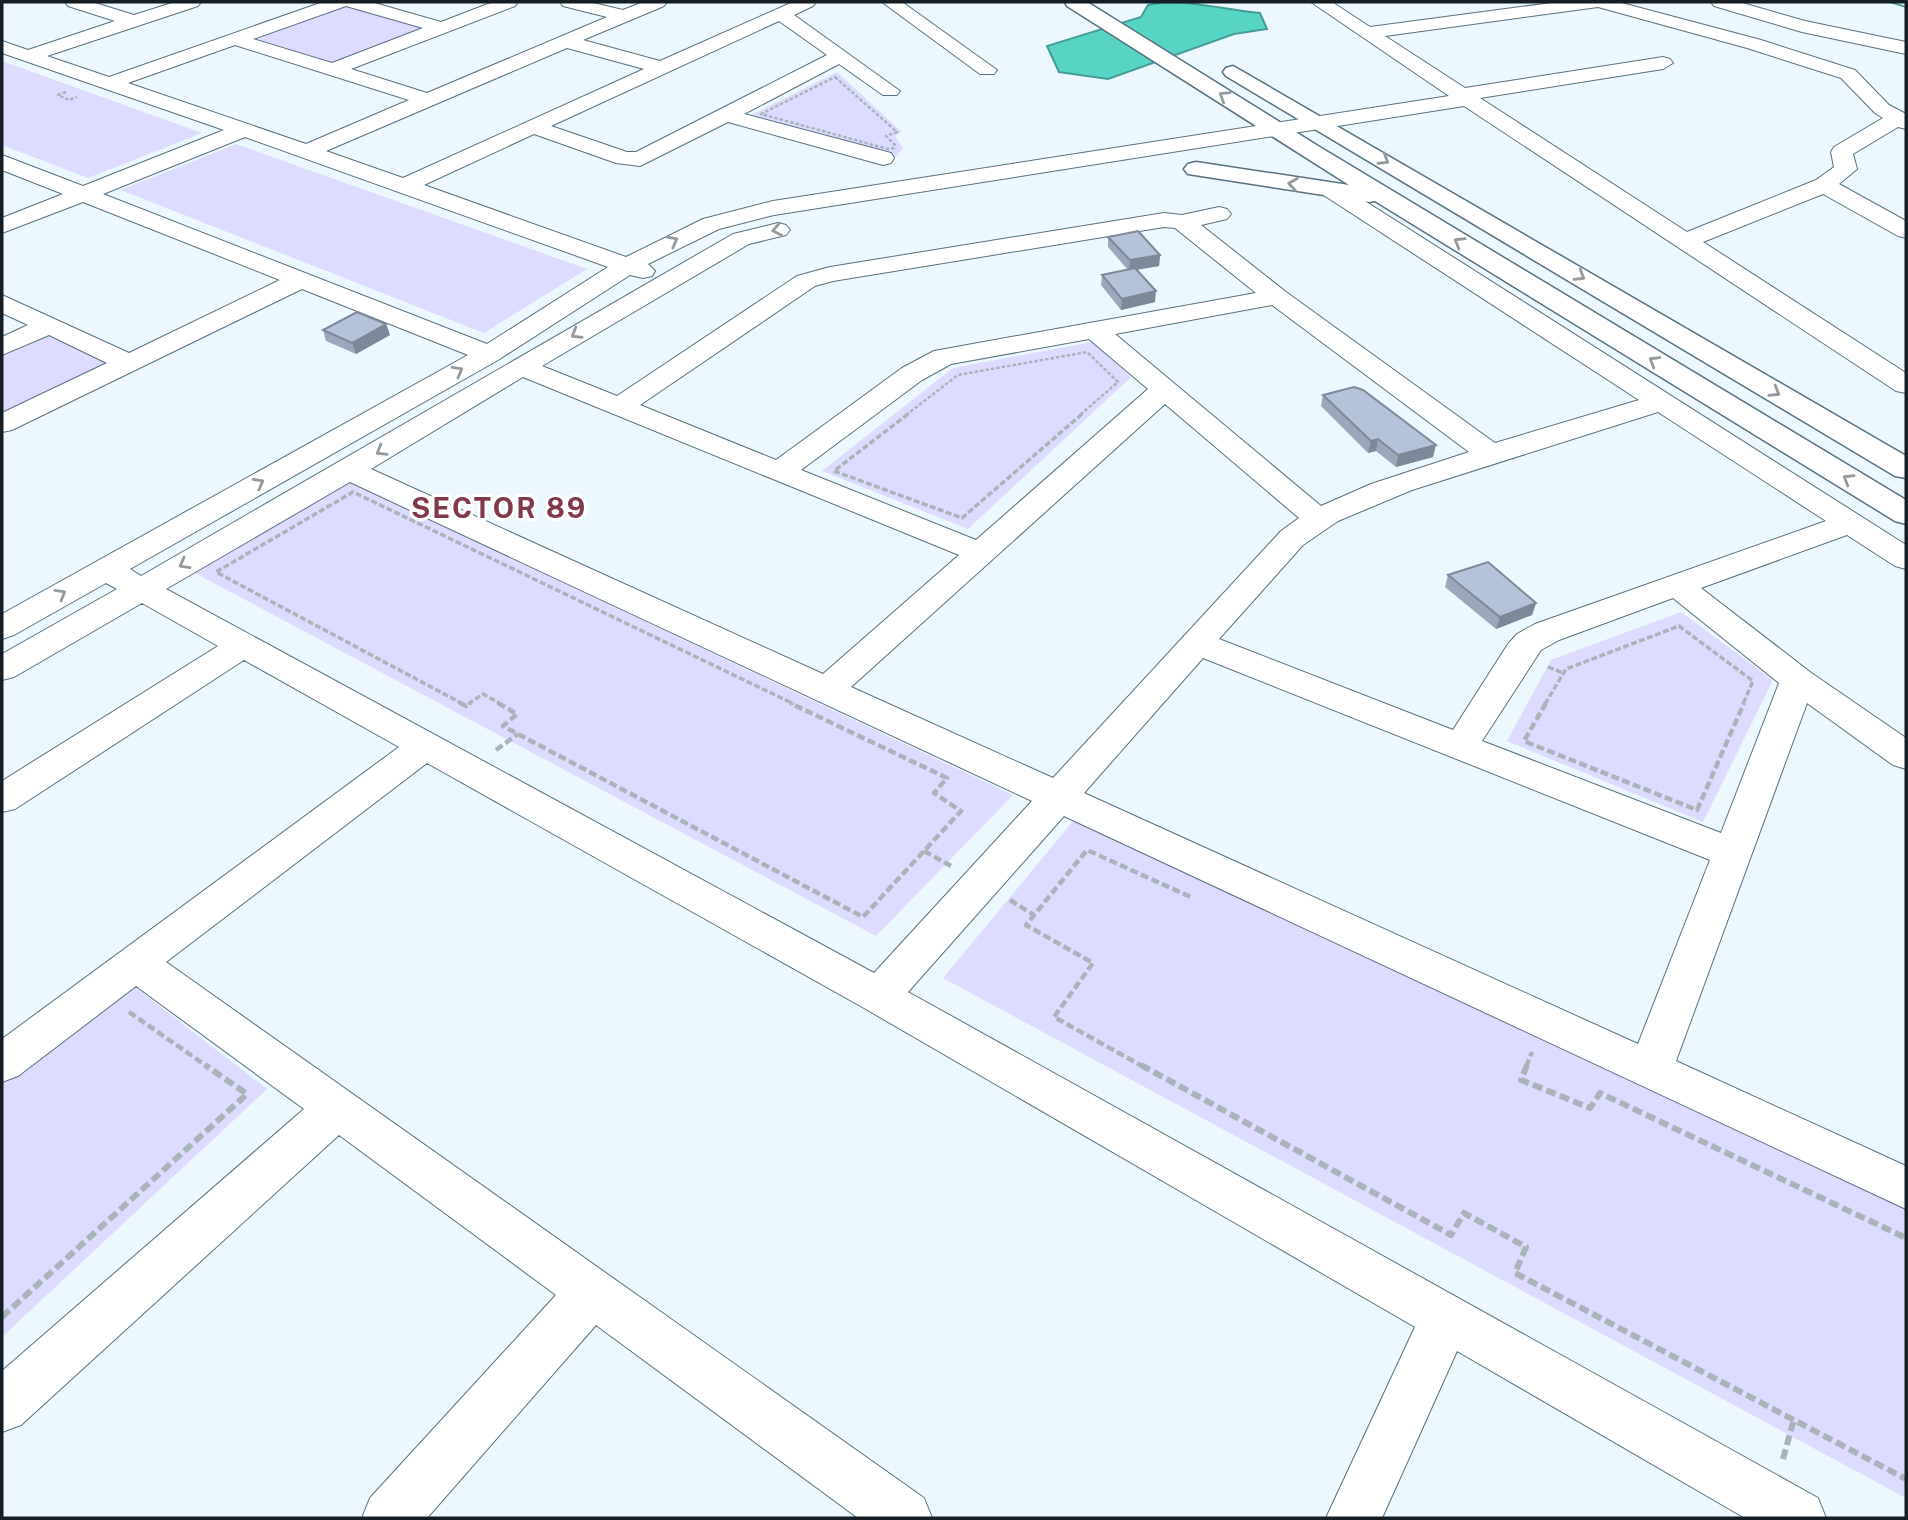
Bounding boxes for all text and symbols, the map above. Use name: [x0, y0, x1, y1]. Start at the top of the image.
one-way arrow: [1219, 92, 1232, 105]
one-way arrow: [1376, 152, 1389, 165]
one-way arrow: [1288, 176, 1299, 191]
one-way arrow: [772, 222, 783, 237]
one-way arrow: [666, 236, 679, 250]
one-way arrow: [1454, 238, 1467, 251]
one-way arrow: [1572, 268, 1585, 281]
one-way arrow: [571, 325, 584, 338]
one-way arrow: [1648, 356, 1661, 369]
one-way arrow: [450, 366, 463, 380]
one-way arrow: [1768, 383, 1781, 396]
one-way arrow: [376, 443, 389, 456]
one-way arrow: [1843, 474, 1856, 487]
one-way arrow: [252, 478, 265, 491]
district label: SECTOR 89: [411, 491, 587, 524]
one-way arrow: [179, 556, 191, 569]
one-way arrow: [54, 589, 66, 602]

